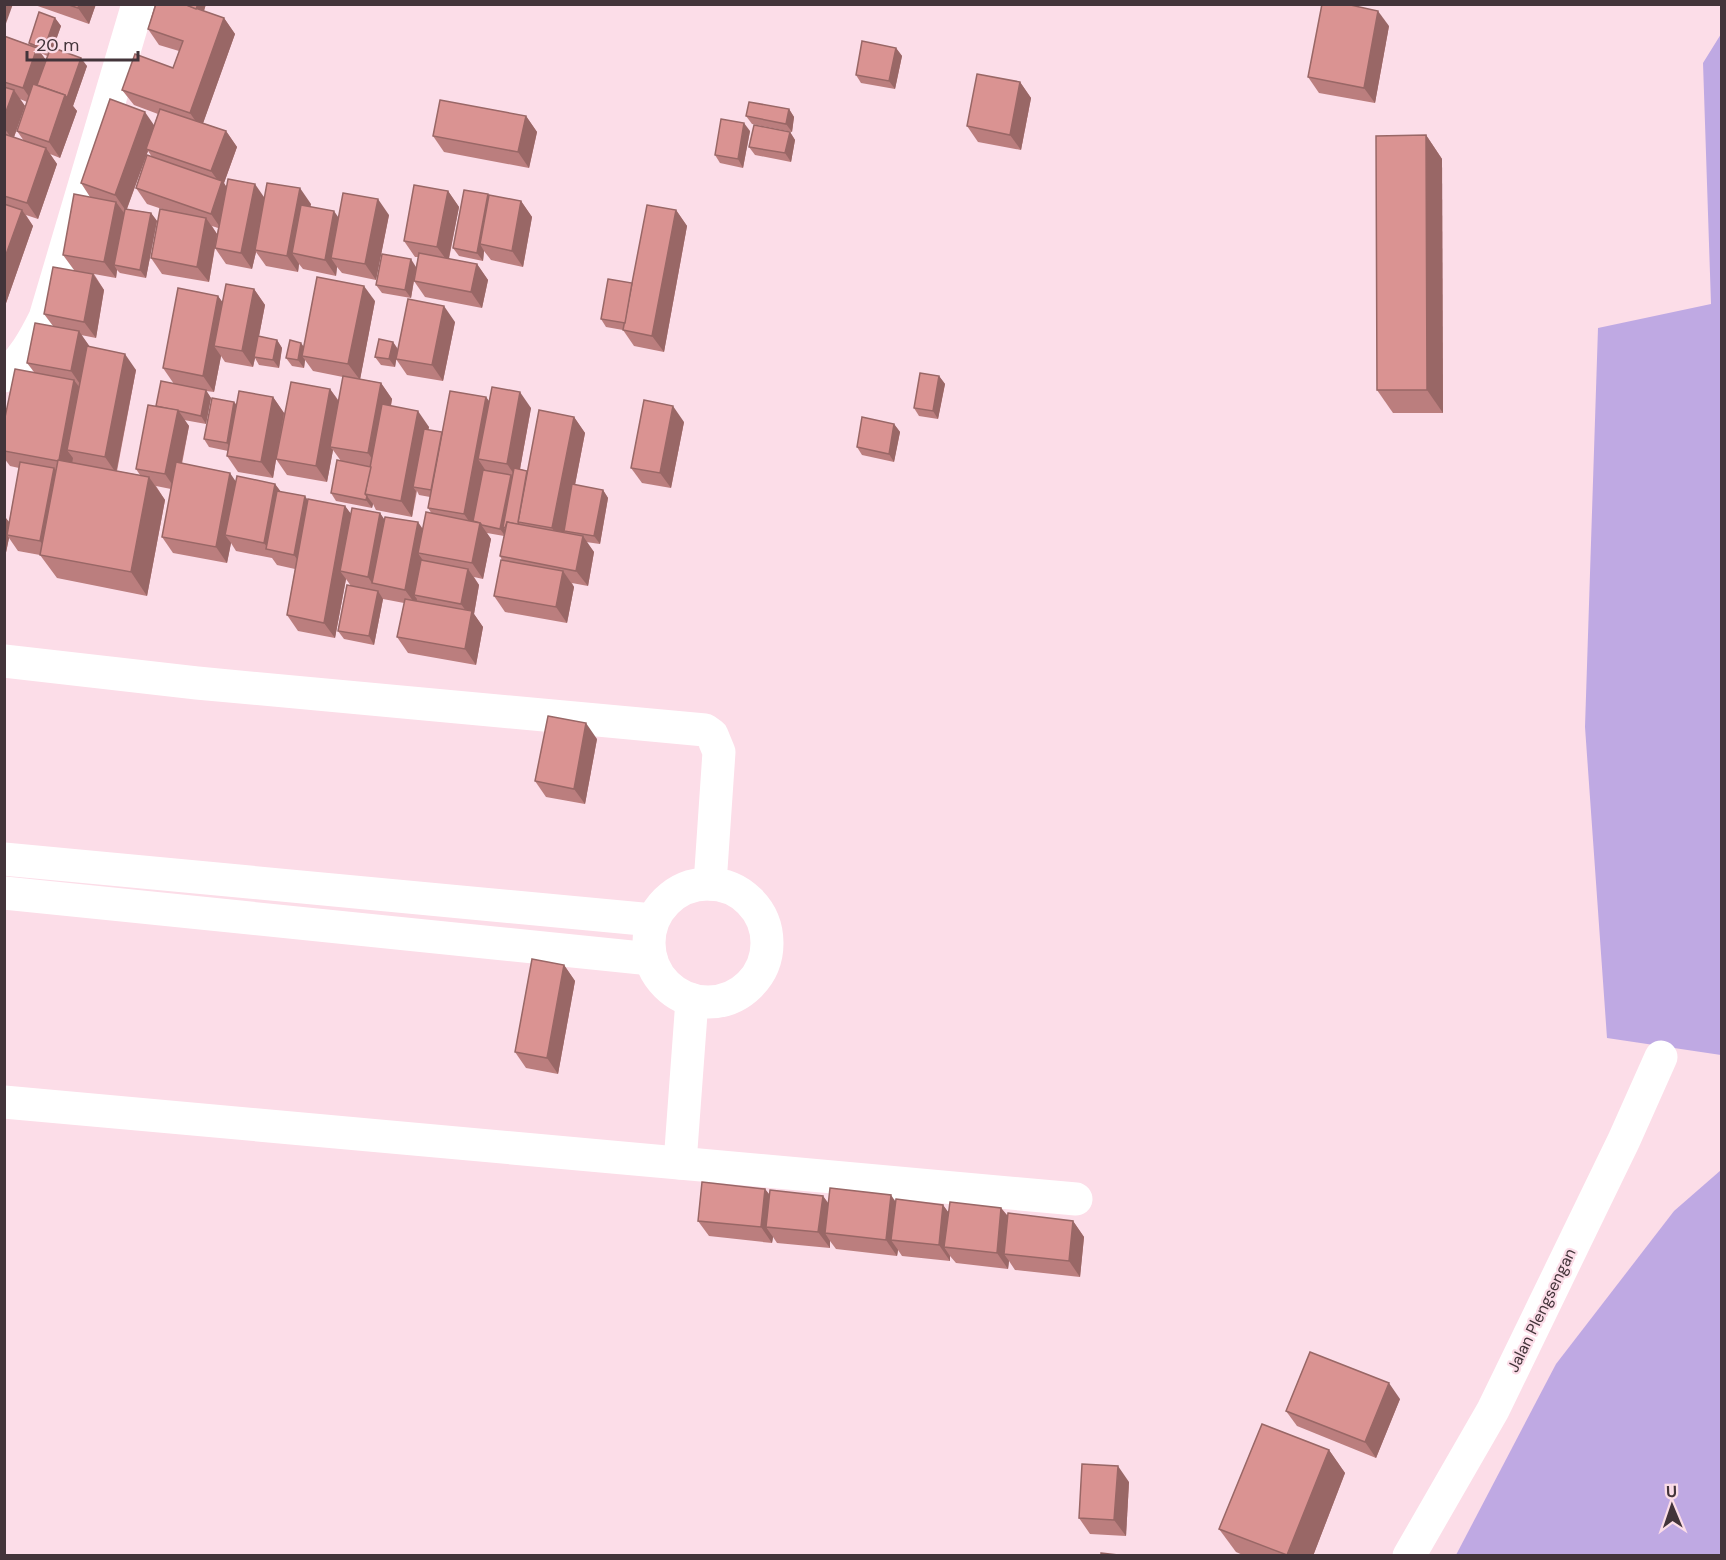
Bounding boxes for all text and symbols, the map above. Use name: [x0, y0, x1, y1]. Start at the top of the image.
scale bar: [27, 24, 138, 62]
text: 20 m: [36, 33, 79, 57]
street label: Jalan Plengsengan: [1502, 1245, 1581, 1376]
north arrow: [1642, 1476, 1702, 1536]
text: U: [1666, 1481, 1677, 1502]

